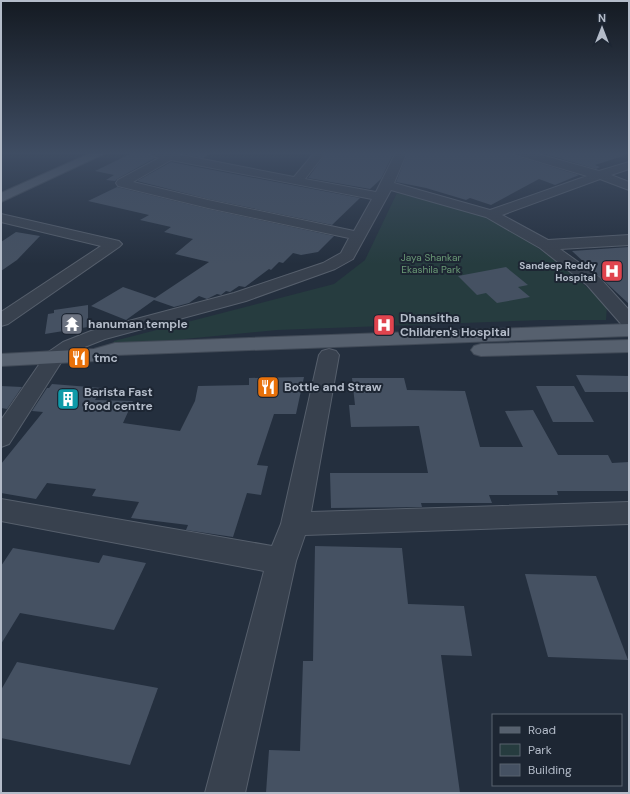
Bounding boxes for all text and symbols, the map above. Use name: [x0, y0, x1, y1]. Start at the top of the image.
north arrow: [582, 8, 622, 48]
text: N: [598, 11, 606, 25]
park label: Jaya Shankar Ekashila Park: [401, 251, 462, 276]
hospital icon: Sandeep Reddy Hospital: [599, 258, 625, 284]
place label: Sandeep Reddy Hospital: [519, 259, 596, 284]
place label: Dhansitha Children's Hospital: [400, 310, 510, 340]
temple icon: hanuman temple: [59, 311, 85, 337]
hospital icon: Dhansitha Children's Hospital: [371, 312, 397, 338]
place label: hanuman temple: [88, 316, 188, 332]
restaurant icon: tmc: [66, 345, 92, 371]
place label: tmc: [94, 350, 118, 366]
restaurant icon: Bottle and Straw: [255, 374, 281, 400]
place label: Bottle and Straw: [284, 379, 382, 395]
place label: Barista Fast food centre: [84, 384, 153, 414]
building icon: Barista Fast food centre: [55, 386, 81, 412]
legend: [492, 714, 622, 786]
text: Road: [528, 722, 556, 738]
text: Park: [528, 742, 552, 758]
text: Building: [528, 762, 572, 778]

